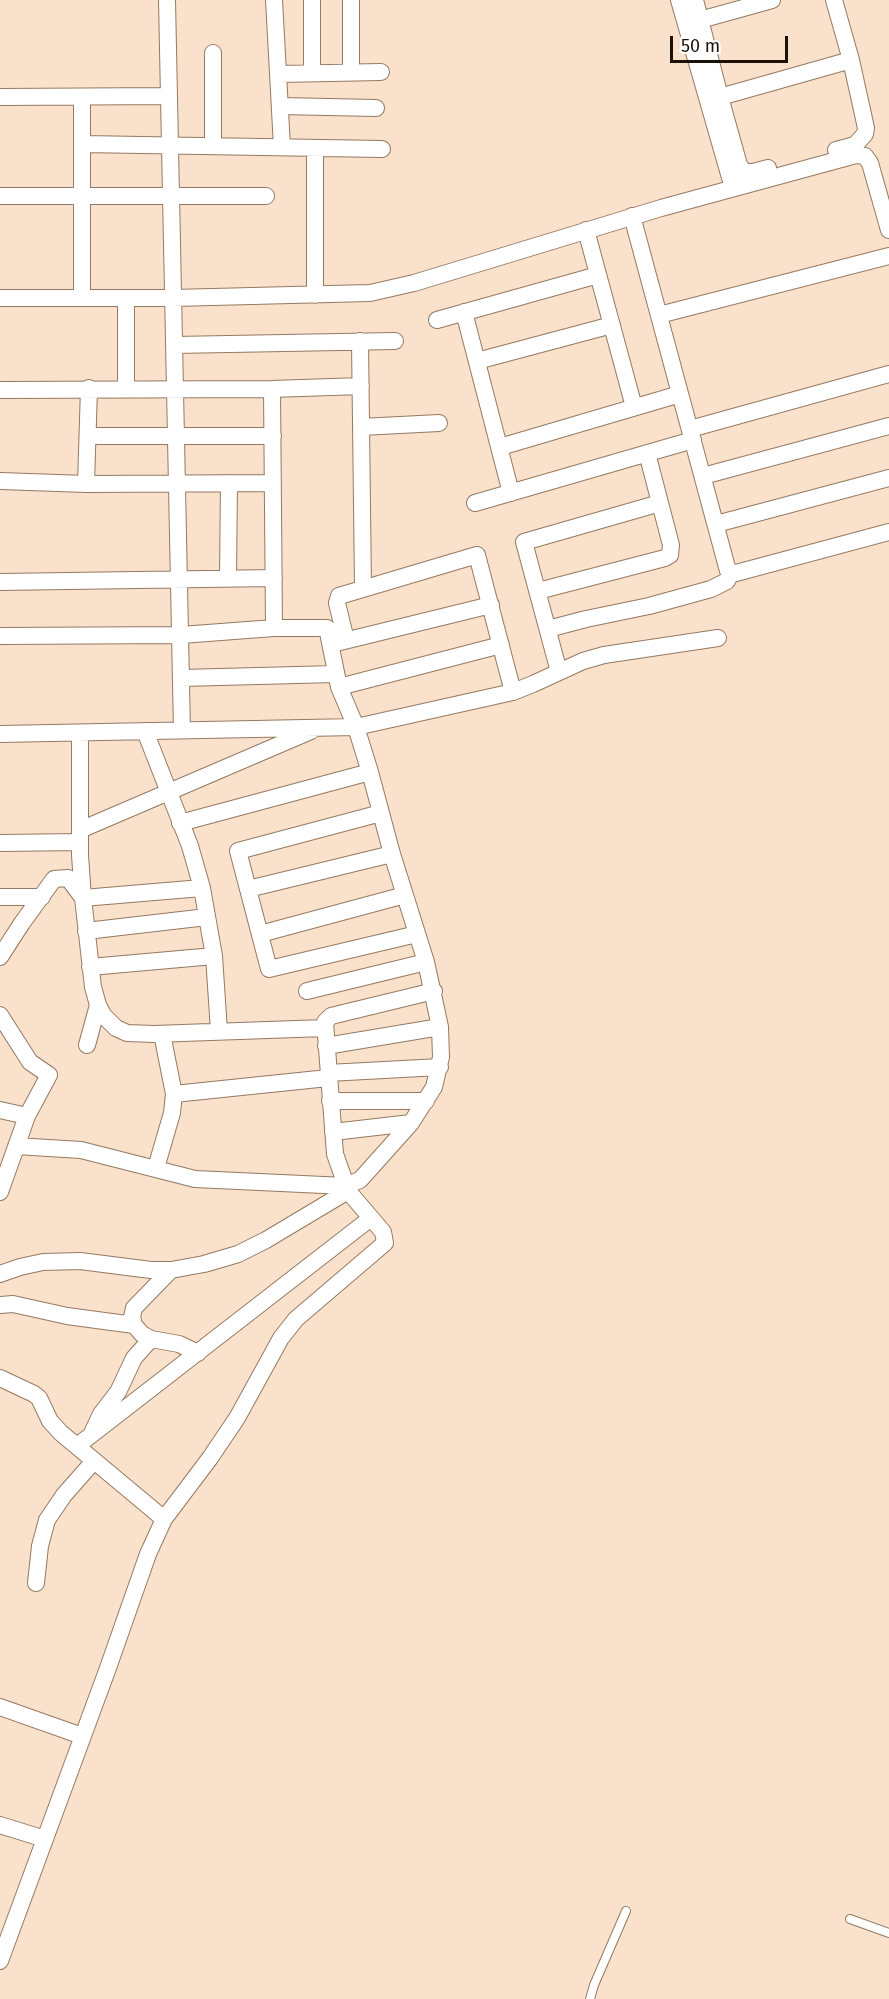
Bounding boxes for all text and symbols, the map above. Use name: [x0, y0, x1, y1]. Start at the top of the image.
scale bar: [673, 24, 792, 62]
text: 50 m: [681, 35, 720, 57]

